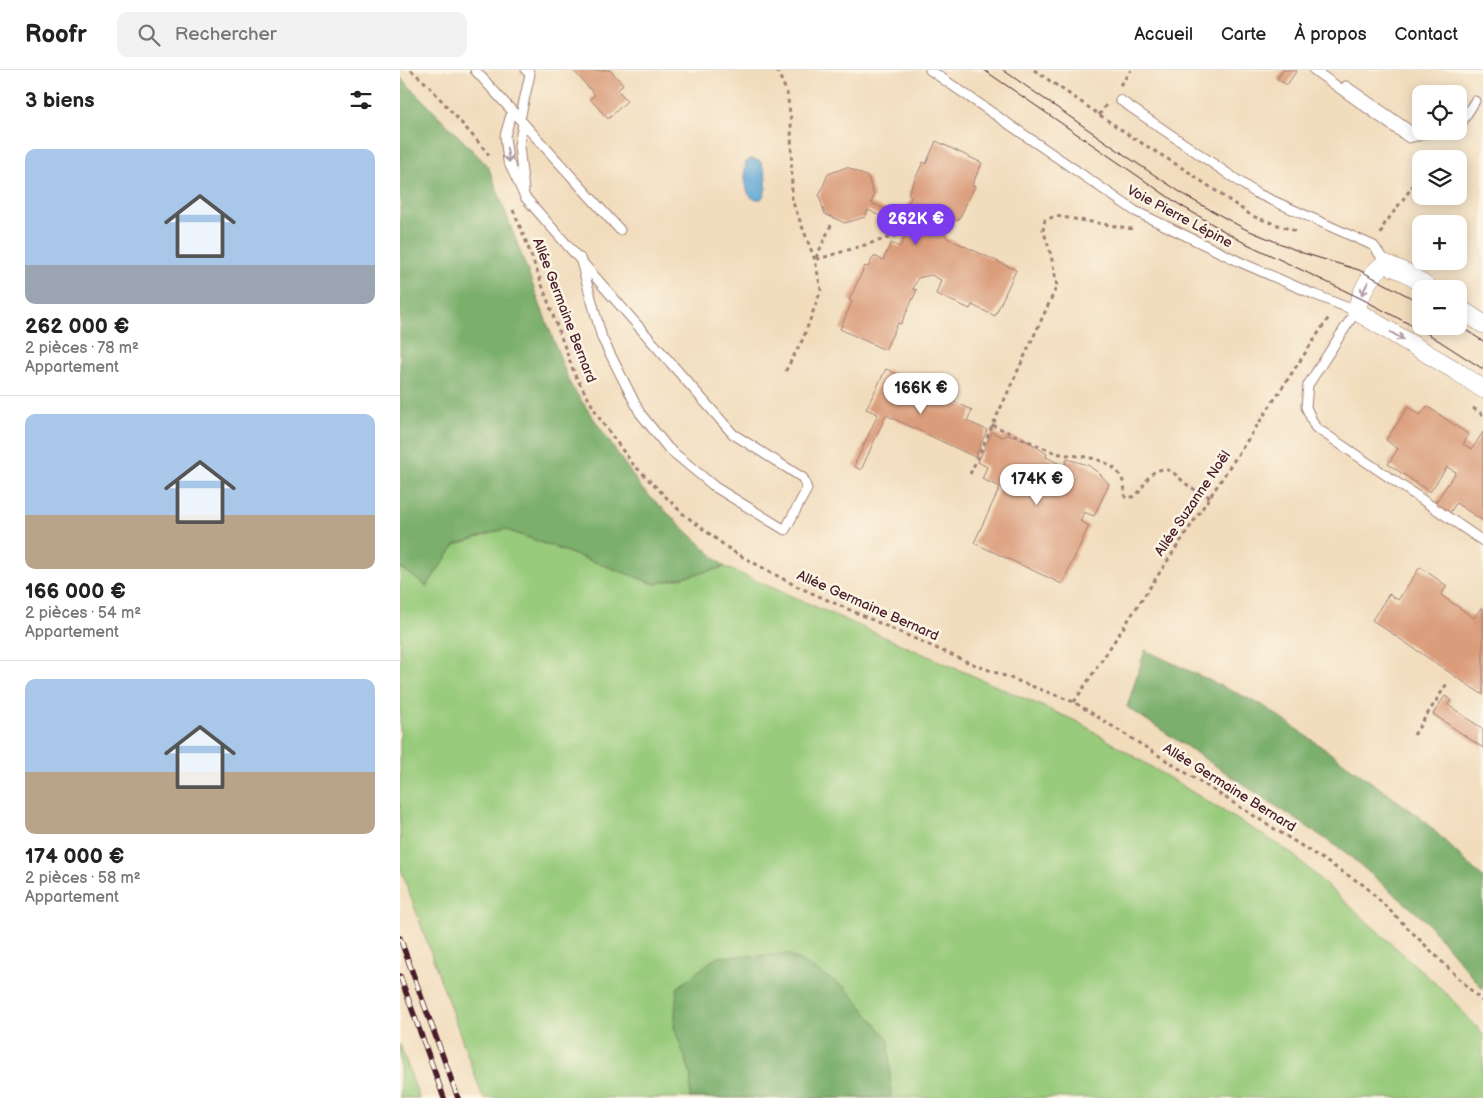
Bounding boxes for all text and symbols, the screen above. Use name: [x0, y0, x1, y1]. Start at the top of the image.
search box: [117, 12, 467, 57]
text: Roofr: [25, 20, 87, 49]
icon: search: [135, 21, 163, 49]
text: Rechercher: [175, 23, 277, 46]
text: Accueil: [1134, 24, 1193, 45]
text: Carte: [1221, 24, 1266, 45]
text: À propos: [1294, 24, 1367, 45]
text: Contact: [1395, 24, 1458, 45]
map controls: [1412, 85, 1467, 335]
button: locate: [1412, 85, 1467, 140]
icon: filters: [347, 86, 375, 114]
text: 3 biens: [25, 88, 95, 113]
one-way arrow: [503, 147, 513, 163]
button: layers: [1412, 150, 1467, 205]
icon: home: [155, 181, 245, 271]
street label: Voie Pierre Lépine: [1124, 182, 1235, 251]
pin: 262K €: [875, 204, 957, 246]
text: 262K €: [888, 210, 944, 229]
button: +: [1412, 215, 1467, 270]
street label: Allée Germaine Bernard: [529, 236, 600, 385]
one-way arrow: [1360, 280, 1369, 295]
button: −: [1412, 280, 1467, 335]
text: 262 000 €: [25, 314, 129, 339]
one-way arrow: [1390, 331, 1404, 341]
text: 2 pièces · 78 m²: [25, 339, 139, 358]
text: Appartement: [25, 358, 119, 377]
pin: 166K €: [880, 372, 962, 415]
text: 166K €: [894, 379, 948, 398]
icon: home: [155, 447, 245, 537]
street label: Allée Suzanne Noël: [1151, 447, 1234, 559]
pin: 174K €: [996, 464, 1078, 506]
text: 174K €: [1011, 470, 1063, 489]
street label: Allée Germaine Bernard: [794, 566, 941, 644]
text: 166 000 €: [25, 579, 126, 604]
text: 2 pièces · 54 m²: [25, 604, 141, 623]
text: Appartement: [25, 623, 119, 642]
icon: home: [155, 712, 245, 802]
street label: Allée Germaine Bernard: [1160, 740, 1299, 835]
text: 174 000 €: [25, 844, 124, 869]
text: 2 pièces · 58 m²: [25, 869, 141, 888]
text: Appartement: [25, 888, 119, 907]

